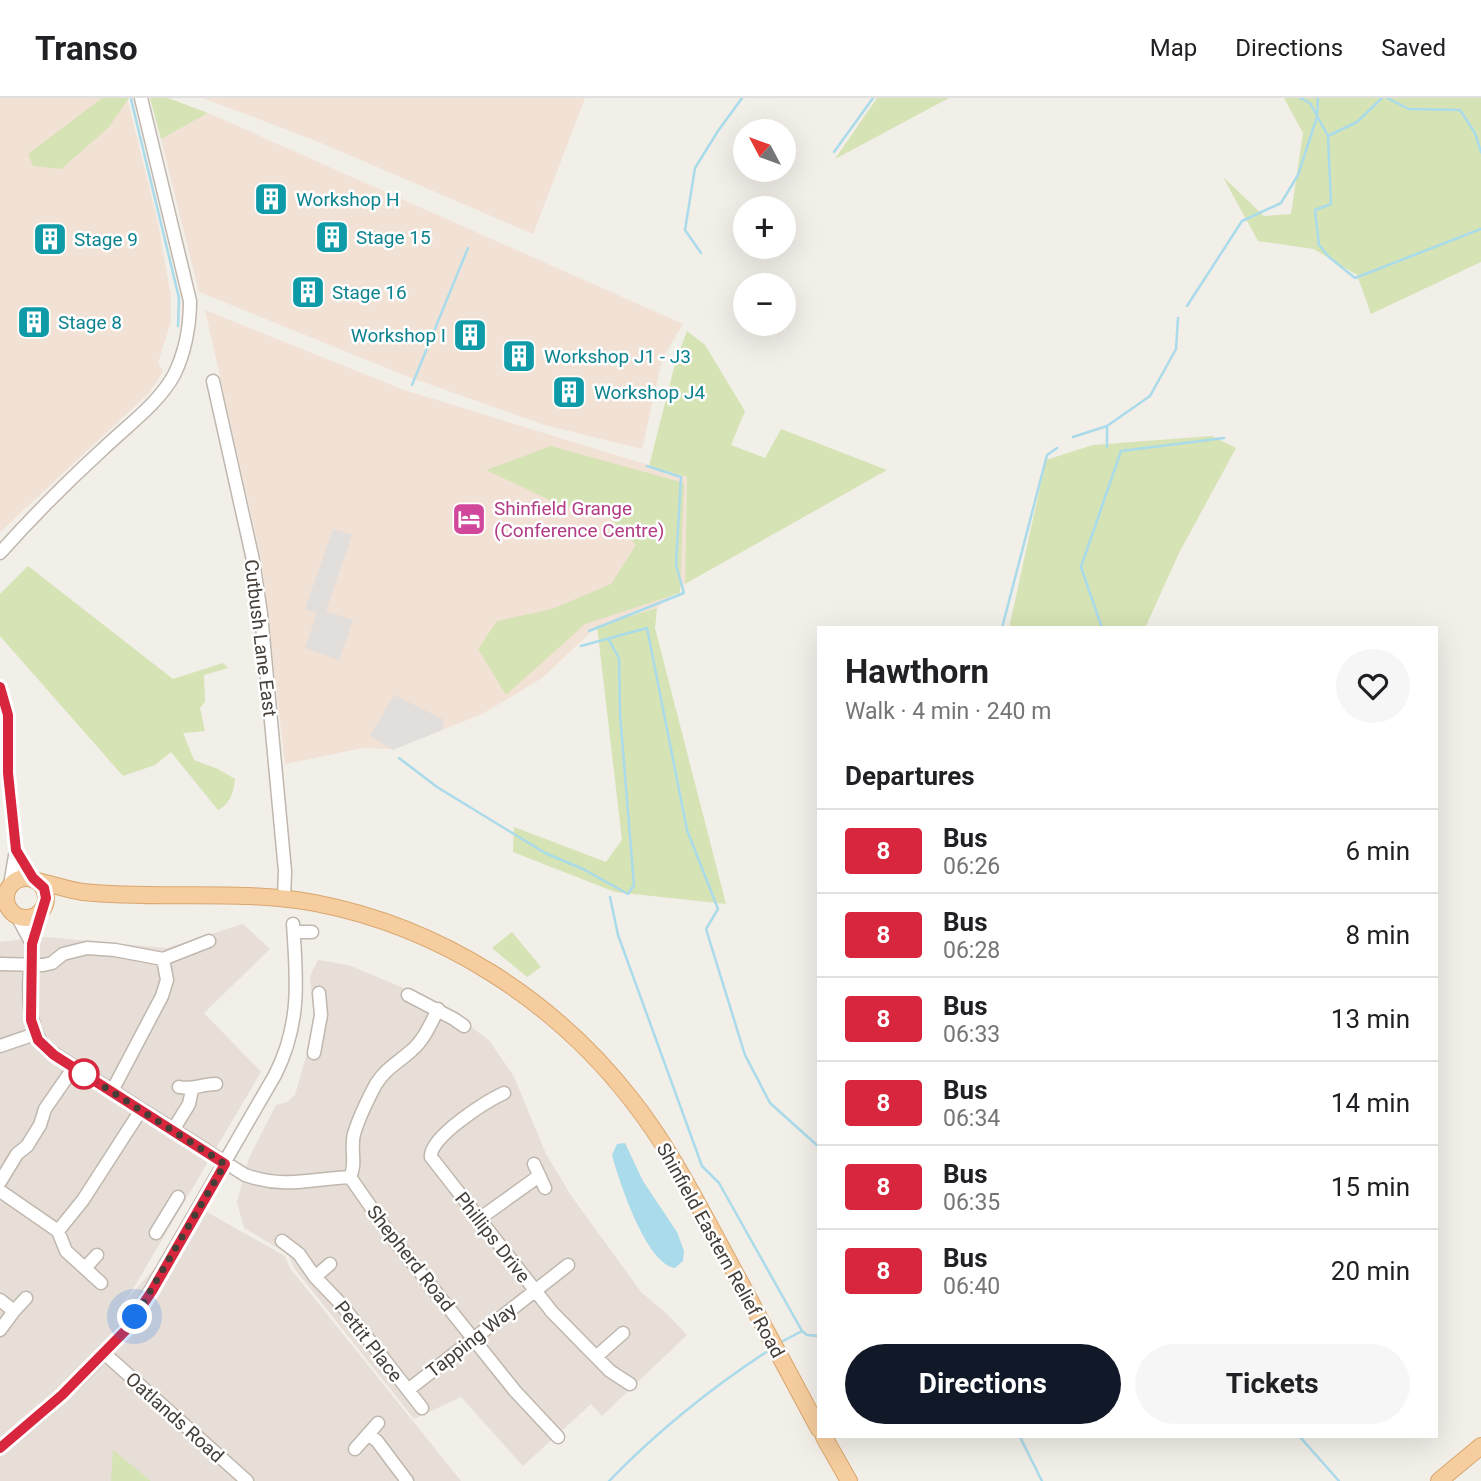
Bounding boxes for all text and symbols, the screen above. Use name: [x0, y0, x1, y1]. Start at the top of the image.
text: Transo: [35, 29, 138, 68]
text: Map: [1150, 34, 1197, 62]
text: Directions: [1235, 34, 1343, 62]
text: Saved: [1381, 34, 1446, 62]
north arrow: [733, 119, 796, 182]
map controls: [733, 119, 796, 336]
building icon: Workshop H: [252, 180, 290, 218]
place label: Workshop H: [296, 188, 400, 211]
button: +: [733, 196, 796, 259]
building icon: Stage 15: [313, 218, 351, 256]
building icon: Stage 9: [31, 220, 69, 258]
place label: Stage 15: [356, 226, 431, 249]
place label: Stage 9: [74, 228, 138, 251]
building icon: Stage 16: [289, 273, 327, 311]
button: −: [733, 273, 796, 336]
place label: Stage 16: [332, 281, 407, 304]
building icon: Stage 8: [15, 303, 53, 341]
place label: Stage 8: [58, 311, 122, 334]
building icon: Workshop I: [451, 316, 489, 354]
place label: Workshop I: [351, 324, 446, 347]
building icon: Workshop J1 - J3: [500, 337, 538, 375]
place label: Workshop J1 - J3: [544, 345, 691, 368]
building icon: Workshop J4: [550, 373, 588, 411]
place label: Workshop J4: [594, 381, 705, 404]
place label: Shinfield Grange (Conference Centre): [494, 497, 664, 542]
hotel icon: Shinfield Grange (Conference Centre): [450, 500, 488, 538]
street label: Cutbush Lane East: [239, 558, 282, 718]
button: heart: [1336, 649, 1410, 723]
text: Hawthorn: [845, 652, 989, 691]
text: Walk · 4 min · 240 m: [845, 698, 1051, 725]
text: Departures: [845, 761, 975, 791]
text: Bus: [943, 823, 988, 853]
text: 6 min: [1345, 836, 1410, 866]
text: 8: [877, 837, 890, 865]
text: 06:26: [943, 853, 1000, 880]
text: Bus: [943, 907, 988, 937]
text: 8 min: [1345, 920, 1410, 950]
text: 8: [877, 921, 890, 949]
text: 06:28: [943, 937, 1000, 964]
text: Bus: [943, 991, 988, 1021]
text: 13 min: [1331, 1004, 1410, 1034]
text: 8: [877, 1005, 890, 1033]
text: 06:33: [943, 1021, 1000, 1048]
unlabelled marker: [69, 1059, 99, 1089]
text: Bus: [943, 1075, 988, 1105]
text: 14 min: [1331, 1088, 1410, 1118]
text: 8: [877, 1089, 890, 1117]
text: 06:34: [943, 1105, 1000, 1132]
street label: Shinfield Eastern Relief Road: [652, 1139, 789, 1362]
text: Bus: [943, 1159, 988, 1189]
text: 15 min: [1331, 1172, 1410, 1202]
text: 8: [877, 1173, 890, 1201]
street label: Phillips Drive: [450, 1187, 535, 1287]
text: 06:35: [943, 1189, 1000, 1216]
street label: Shepherd Road: [362, 1201, 459, 1316]
text: Bus: [943, 1243, 988, 1273]
text: 20 min: [1331, 1256, 1410, 1286]
text: 8: [877, 1257, 890, 1285]
text: 06:40: [943, 1273, 1000, 1300]
street label: Pettit Place: [330, 1296, 407, 1387]
street label: Tapping Way: [422, 1298, 521, 1383]
your location: [117, 1299, 152, 1334]
button: Directions: [845, 1344, 1121, 1424]
button: Tickets: [1135, 1344, 1410, 1424]
street label: Oatlands Road: [121, 1367, 228, 1467]

